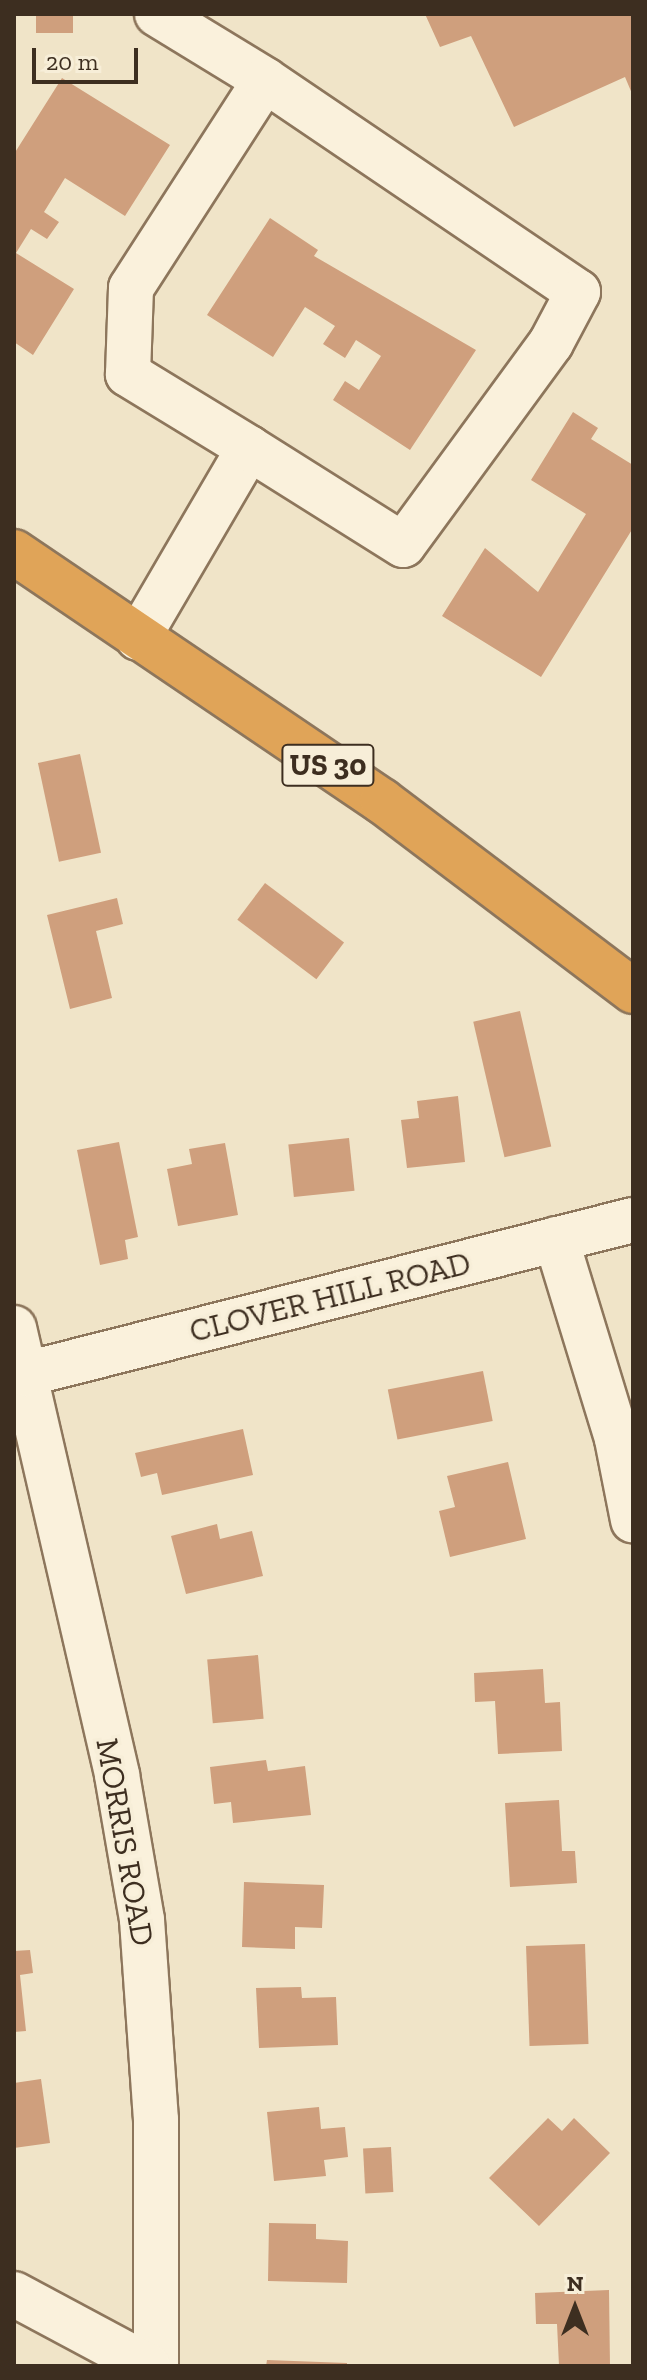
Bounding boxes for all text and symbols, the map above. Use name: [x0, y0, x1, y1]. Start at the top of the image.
scale bar: [36, 32, 142, 82]
text: 20 m: [46, 47, 98, 76]
road number: US 30: [280, 739, 376, 791]
street label: CLOVER HILL ROAD: [185, 1243, 475, 1351]
street label: MORRIS ROAD: [88, 1735, 162, 1949]
north arrow: [535, 2268, 615, 2348]
text: N: [567, 2270, 583, 2297]

